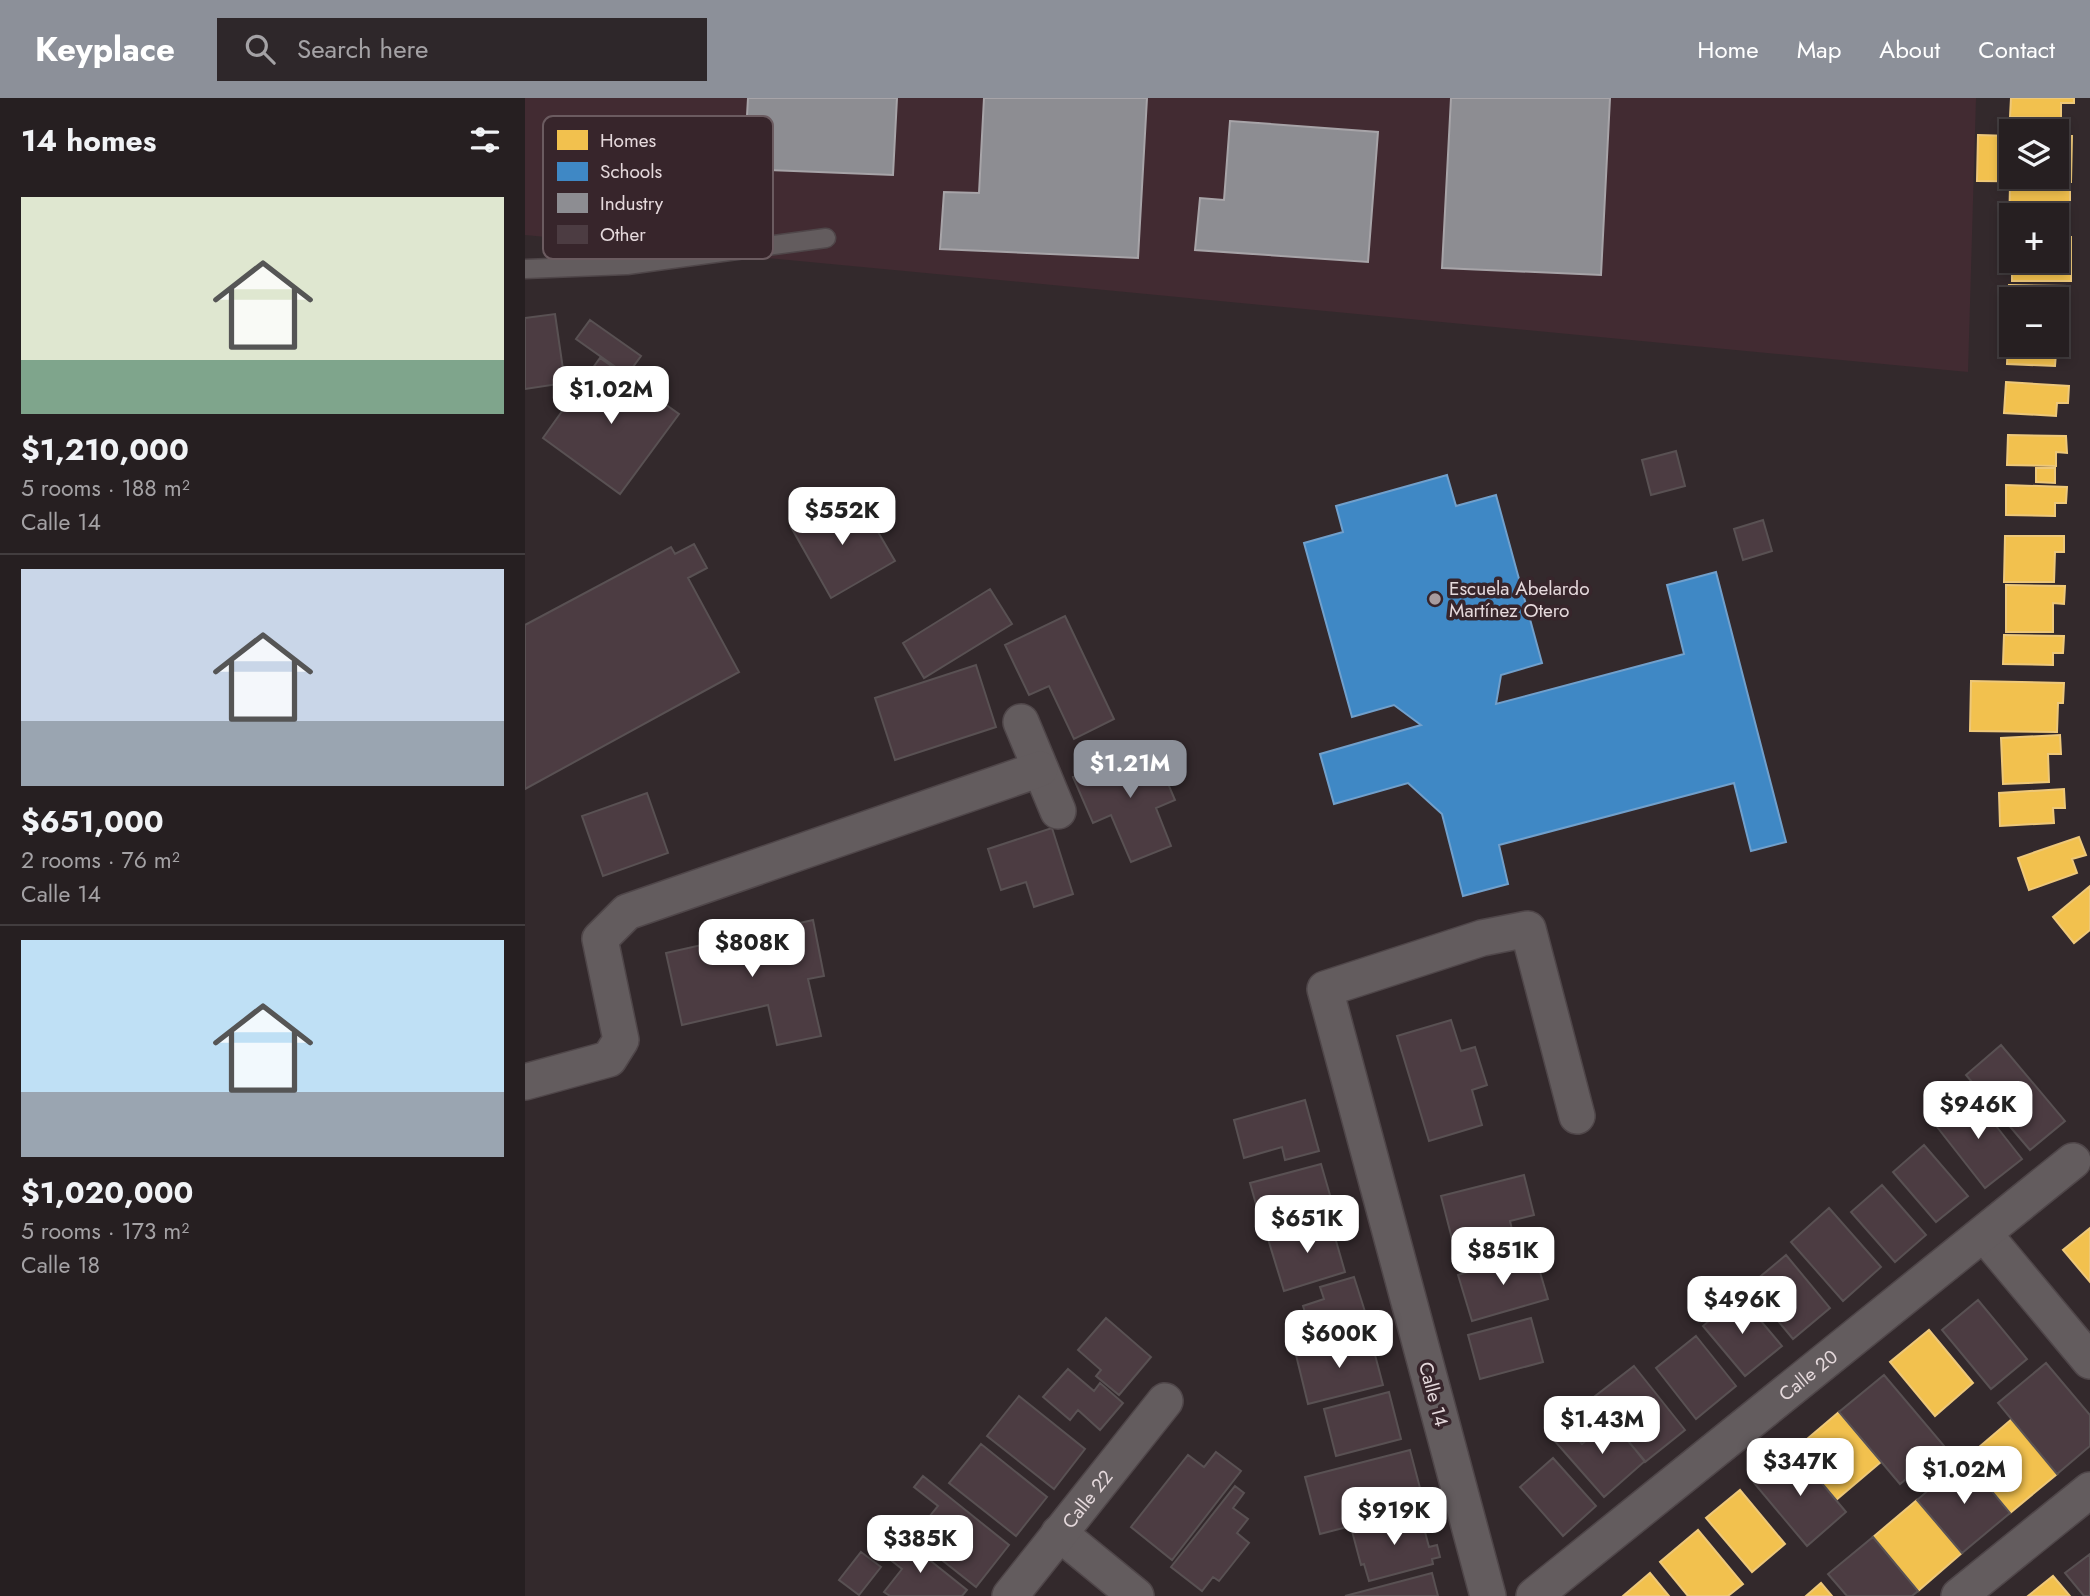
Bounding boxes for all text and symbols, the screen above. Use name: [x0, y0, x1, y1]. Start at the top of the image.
search box: [217, 18, 707, 81]
text: Keyplace: [35, 26, 175, 73]
icon: search: [241, 30, 279, 68]
text: Search here: [297, 30, 428, 68]
text: Home: [1697, 32, 1759, 67]
text: Map: [1797, 32, 1841, 67]
text: About: [1879, 32, 1940, 67]
text: Contact: [1978, 32, 2055, 67]
legend: [543, 116, 773, 259]
text: 14 homes: [21, 119, 156, 162]
map controls: [1999, 119, 2069, 357]
button: layers: [1999, 119, 2069, 189]
icon: filters: [466, 121, 504, 159]
text: Homes: [600, 127, 657, 154]
text: Schools: [600, 158, 663, 185]
text: Industry: [600, 190, 664, 217]
button: +: [1999, 203, 2069, 273]
text: Other: [600, 221, 646, 248]
icon: home: [200, 242, 326, 368]
button: −: [1999, 287, 2069, 357]
pin: $1.02M: [554, 366, 668, 426]
text: $1.02M: [569, 372, 653, 406]
text: $1,210,000: [21, 428, 189, 471]
text: 5 rooms · 188 m²: [21, 471, 190, 505]
pin: $552K: [793, 488, 891, 547]
text: $552K: [804, 493, 880, 527]
text: Calle 14: [21, 505, 101, 539]
place label: Escuela Abelardo Martínez Otero: [1449, 575, 1590, 624]
marker: Escuela Abelardo Martínez Otero: [1427, 591, 1443, 607]
icon: home: [200, 614, 326, 740]
pin: $1.21M: [1073, 740, 1187, 800]
text: $1.21M: [1090, 746, 1170, 780]
text: $651,000: [21, 800, 164, 843]
text: 2 rooms · 76 m²: [21, 843, 180, 877]
text: Calle 14: [21, 877, 101, 911]
pin: $808K: [703, 920, 801, 979]
text: $808K: [715, 925, 789, 959]
icon: home: [200, 985, 326, 1111]
pin: $946K: [1929, 1082, 2027, 1141]
text: $946K: [1939, 1087, 2017, 1121]
text: $1,020,000: [21, 1171, 193, 1214]
pin: $651K: [1258, 1196, 1356, 1255]
text: $651K: [1271, 1201, 1343, 1235]
text: 5 rooms · 173 m²: [21, 1214, 189, 1248]
pin: $851K: [1454, 1228, 1552, 1287]
text: $851K: [1467, 1233, 1539, 1267]
text: Calle 18: [21, 1248, 100, 1282]
pin: $496K: [1693, 1276, 1791, 1336]
text: $496K: [1703, 1282, 1781, 1316]
pin: $600K: [1290, 1310, 1388, 1370]
text: $600K: [1301, 1316, 1377, 1350]
street label: Calle 20: [1773, 1343, 1843, 1407]
street label: Calle 14: [1412, 1359, 1455, 1430]
pin: $1.43M: [1545, 1396, 1659, 1456]
text: $1.43M: [1560, 1402, 1644, 1436]
pin: $347K: [1751, 1438, 1849, 1498]
text: $347K: [1763, 1444, 1837, 1478]
pin: $1.02M: [1907, 1446, 2021, 1506]
text: $1.02M: [1922, 1452, 2006, 1486]
street label: Calle 22: [1056, 1464, 1119, 1534]
pin: $919K: [1345, 1488, 1443, 1547]
text: $919K: [1358, 1493, 1430, 1527]
pin: $385K: [871, 1516, 969, 1575]
text: $385K: [883, 1521, 957, 1555]

